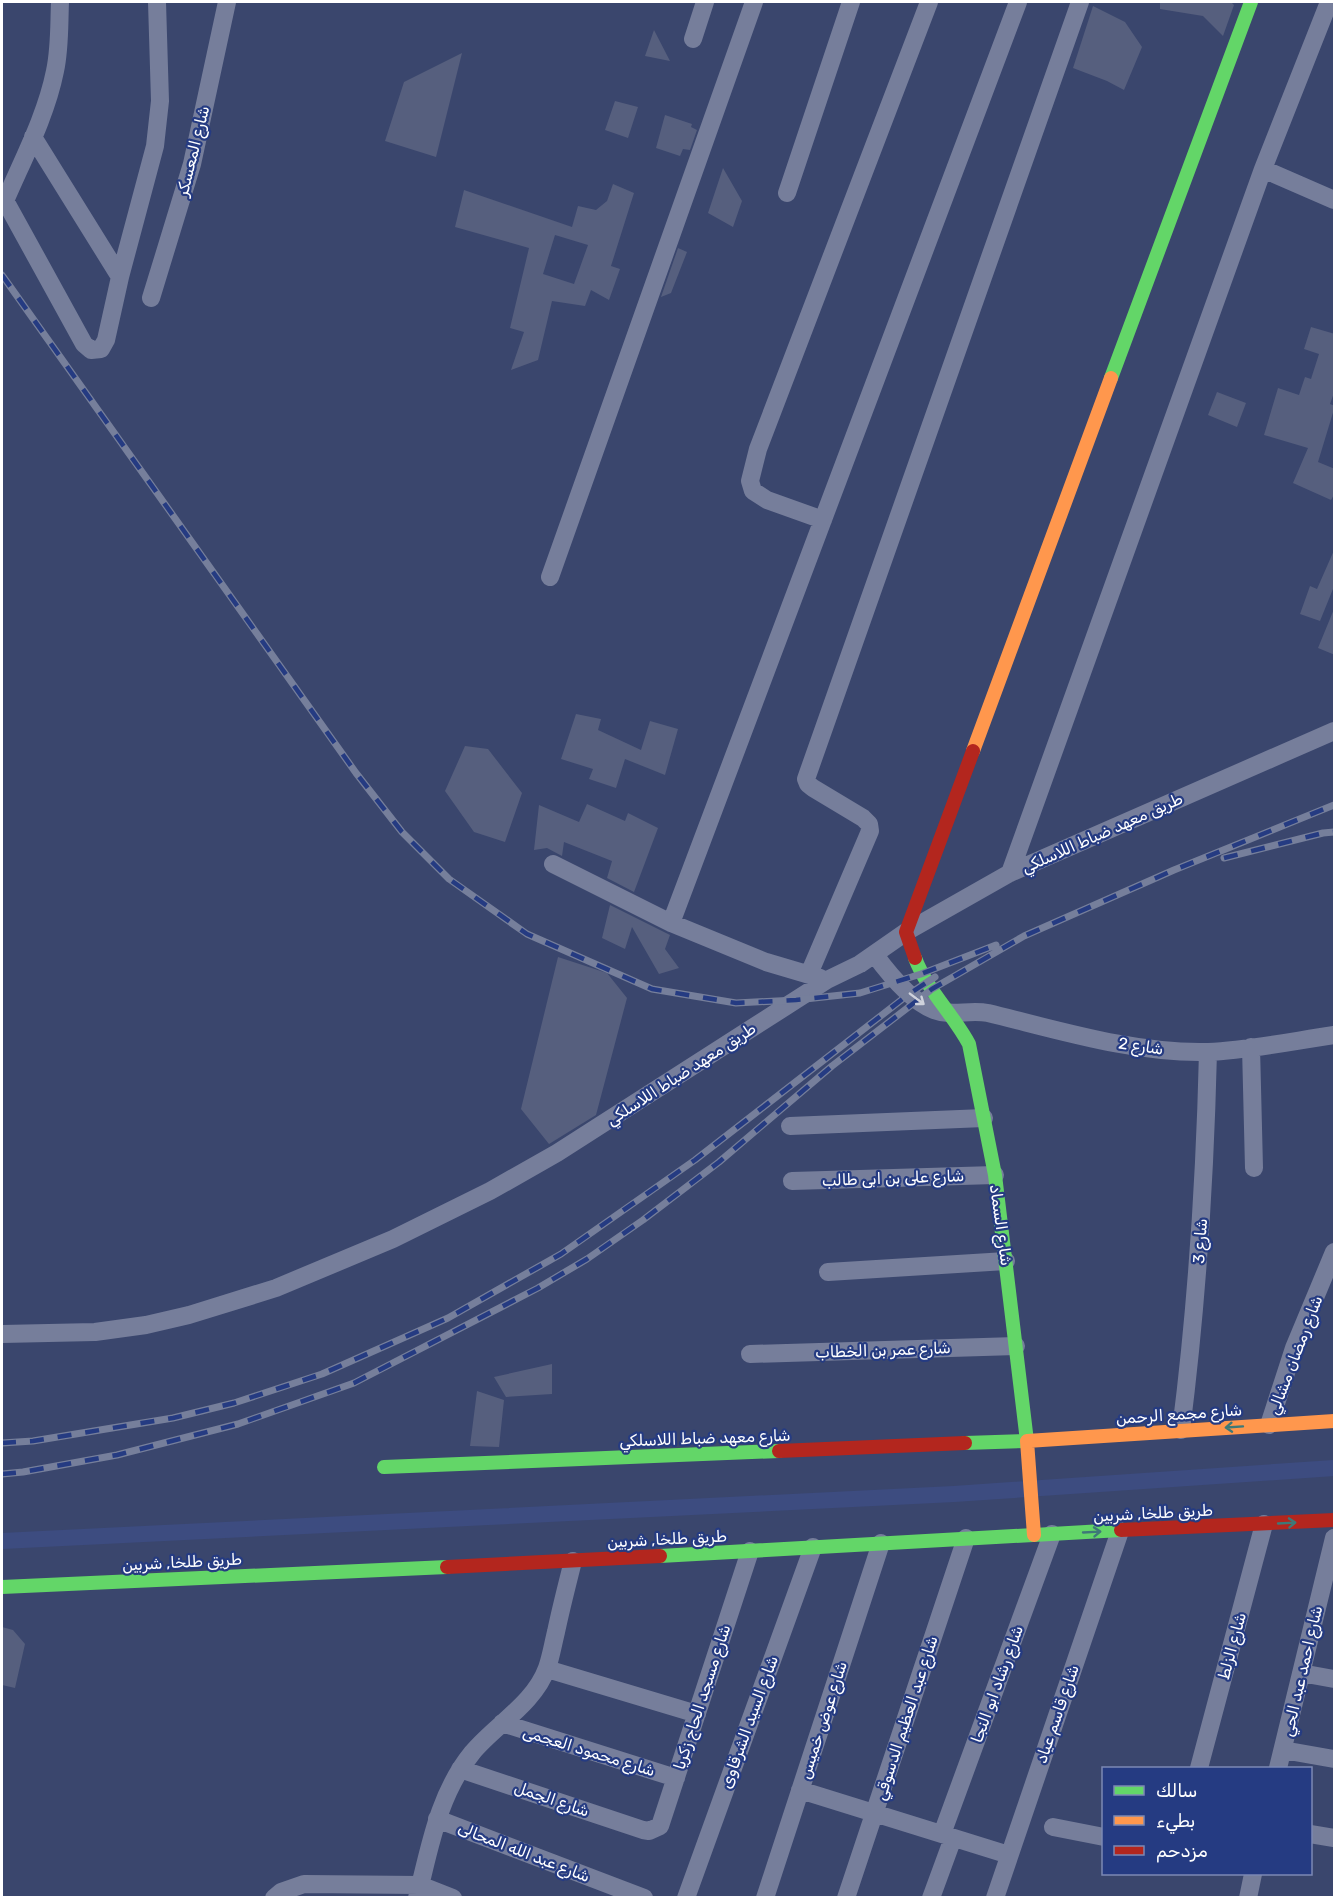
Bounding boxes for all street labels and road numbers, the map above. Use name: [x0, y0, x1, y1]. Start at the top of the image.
street label: شارع المعسكر: [172, 104, 215, 200]
street label: طريق معهد ضباط اللاسلكي: [1018, 789, 1187, 880]
street label: طريق معهد ضباط اللاسلكي: [603, 1018, 761, 1132]
street label: شارع 2: [1117, 1033, 1165, 1061]
street label: شارع على بن ابى طالب: [821, 1166, 965, 1192]
street label: شارع السماد: [984, 1183, 1016, 1267]
street label: شارع 3: [1189, 1218, 1213, 1264]
street label: شارع رمضان مشالي: [1264, 1293, 1329, 1418]
street label: شارع عمر بن الخطاب: [815, 1338, 951, 1364]
street label: شارع مجمع الرحمن: [1115, 1400, 1243, 1430]
street label: شارع معهد ضباط اللاسلكي: [619, 1426, 791, 1453]
street label: طريق طلخا, شربين: [1093, 1500, 1213, 1527]
street label: طريق طلخا, شربين: [607, 1526, 727, 1553]
street label: طريق طلخا, شربين: [122, 1549, 242, 1576]
street label: شارع احمد عبد الحي: [1278, 1604, 1329, 1739]
street label: شارع الزلط: [1214, 1610, 1252, 1682]
street label: شارع مسجد الحاج زكريا: [670, 1622, 736, 1773]
street label: شارع رشاد ابو النجا: [967, 1623, 1029, 1746]
street label: شارع عبد العظيم الدسوقي: [870, 1633, 944, 1804]
street label: شارع السيد الشرقاوى: [716, 1653, 784, 1792]
street label: شارع عوض خميس: [795, 1659, 853, 1782]
street label: شارع قاسم عياد: [1031, 1662, 1085, 1766]
street label: شارع محمود العجمى: [520, 1722, 657, 1782]
street label: شارع الجمل: [511, 1777, 592, 1823]
street label: شارع عبد الله المحالى: [455, 1818, 593, 1888]

